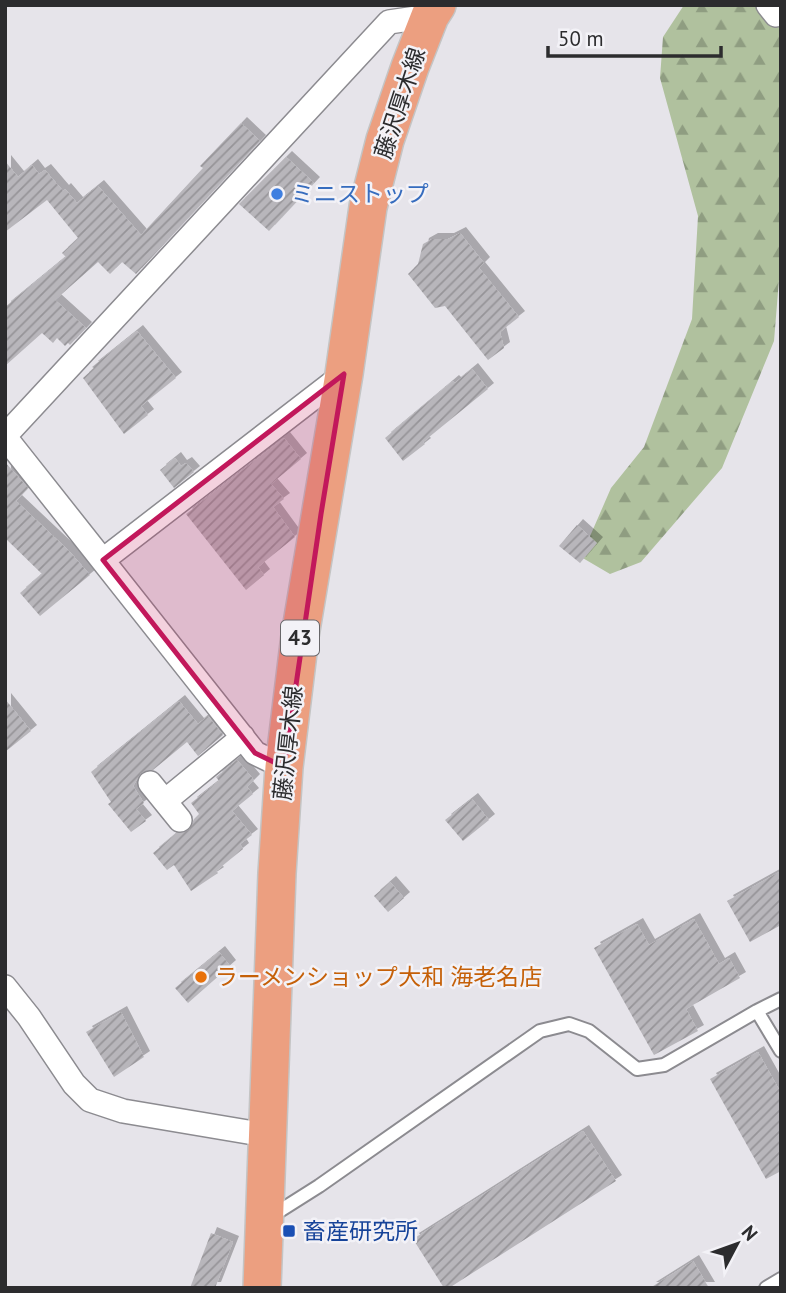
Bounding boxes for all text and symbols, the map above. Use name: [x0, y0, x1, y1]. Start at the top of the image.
scale bar: [548, 14, 721, 58]
text: 50 m: [558, 25, 604, 52]
street label: 藤沢厚木線: [368, 44, 431, 162]
place label: ミニストップ: [291, 179, 429, 208]
marker: ミニストップ: [269, 186, 285, 202]
road number: 43: [281, 620, 319, 656]
street label: 藤沢厚木線: [267, 684, 308, 802]
place label: ラーメンショップ大和 海老名店: [215, 962, 542, 991]
marker: ラーメンショップ大和 海老名店: [193, 969, 209, 985]
north arrow: [702, 1209, 772, 1279]
place label: 畜産研究所: [303, 1216, 418, 1245]
text: N: [737, 1220, 763, 1245]
marker: 畜産研究所: [281, 1223, 297, 1239]

